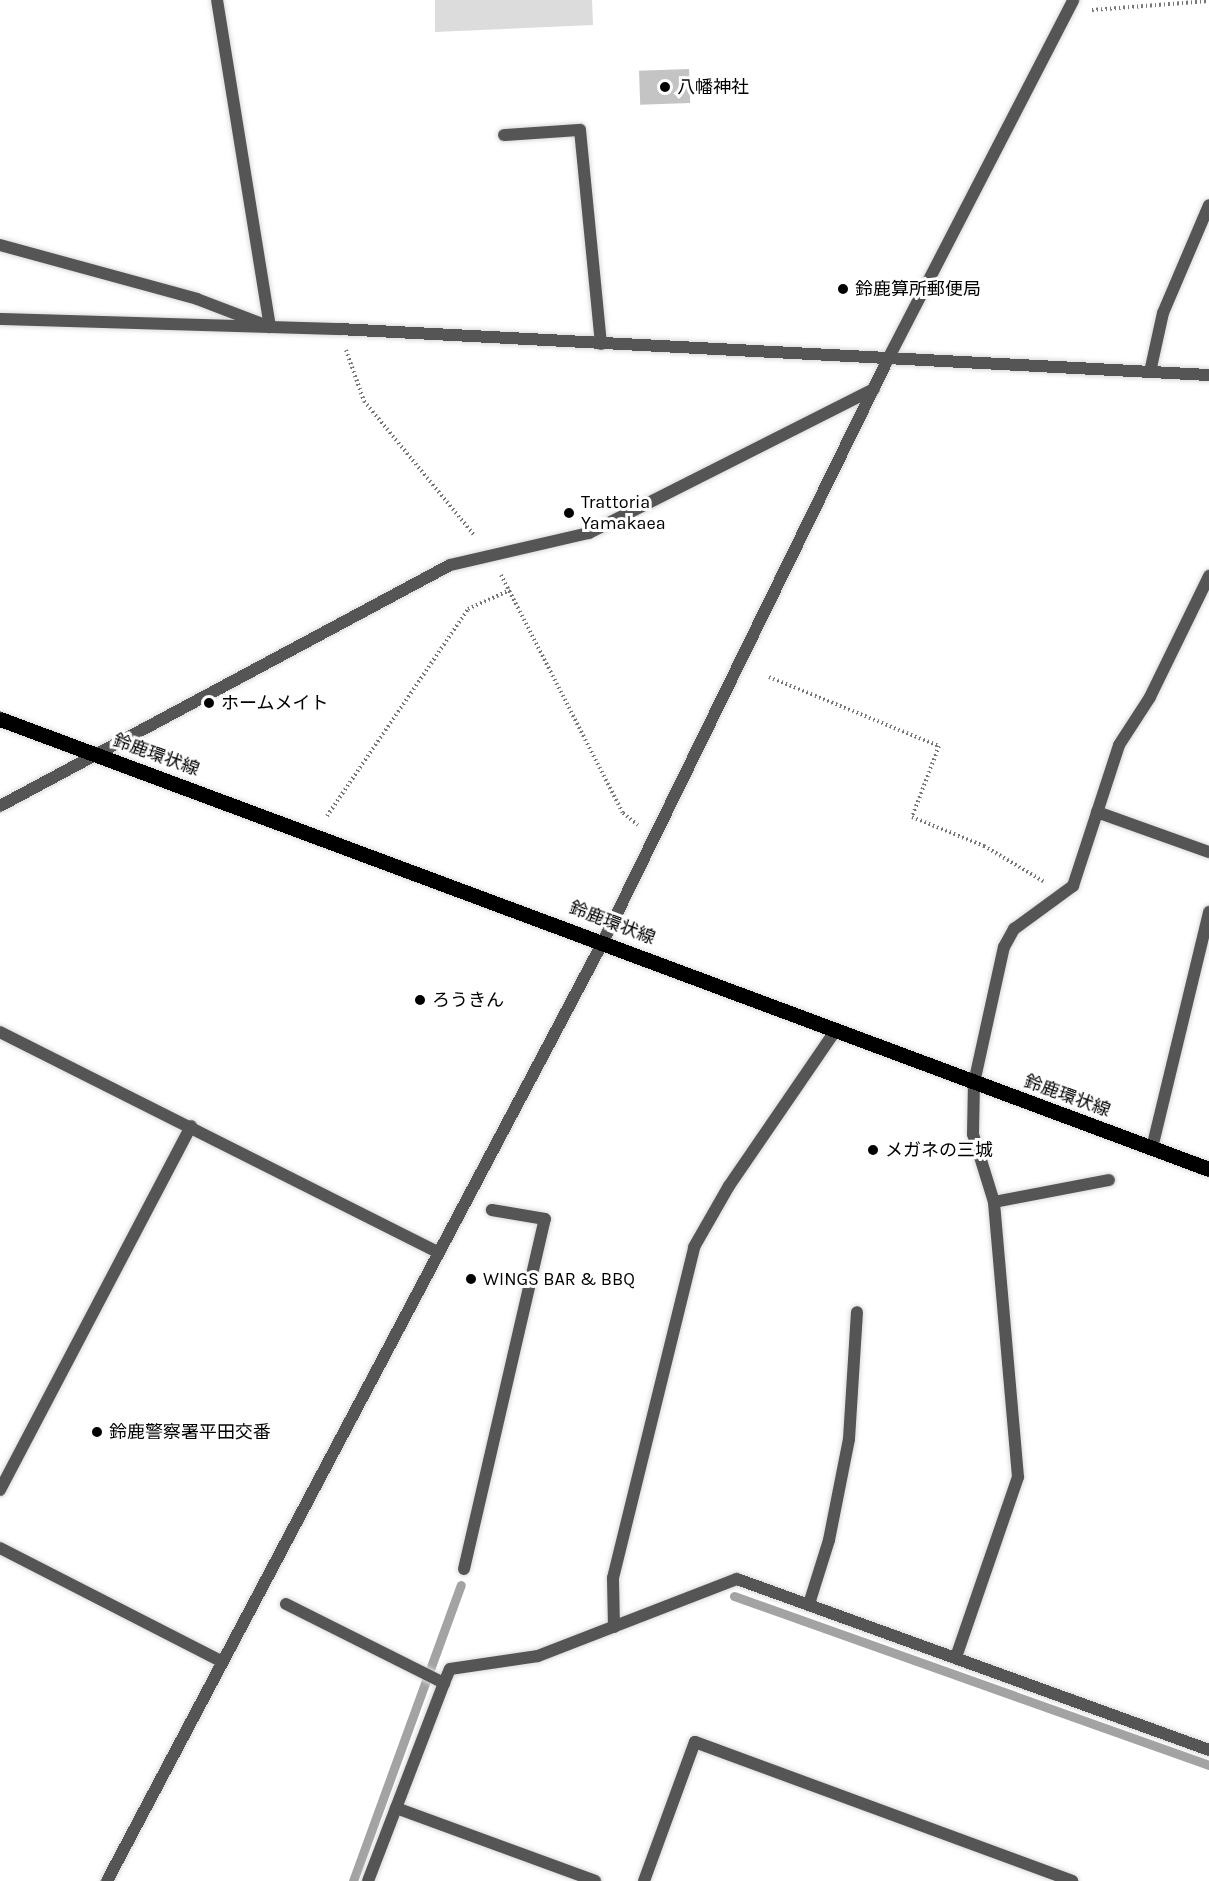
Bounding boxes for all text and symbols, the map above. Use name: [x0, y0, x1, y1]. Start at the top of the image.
place label: 八幡神社: [677, 76, 749, 98]
marker: 八幡神社: [658, 80, 672, 94]
place label: 鈴鹿算所郵便局: [855, 278, 981, 300]
marker: 鈴鹿算所郵便局: [836, 282, 850, 296]
place label: Trattoria Yamakaea: [581, 492, 666, 534]
marker: Trattoria Yamakaea: [562, 506, 576, 520]
place label: ホームメイト: [221, 692, 329, 714]
marker: ホームメイト: [202, 696, 216, 710]
street label: 鈴鹿環状線: [110, 729, 202, 781]
street label: 鈴鹿環状線: [566, 897, 658, 949]
place label: ろうきん: [432, 989, 504, 1011]
marker: ろうきん: [413, 993, 427, 1007]
street label: 鈴鹿環状線: [1021, 1070, 1113, 1122]
place label: メガネの三城: [885, 1139, 993, 1161]
marker: メガネの三城: [866, 1143, 880, 1157]
place label: WINGS BAR & BBQ: [483, 1268, 635, 1290]
marker: WINGS BAR & BBQ: [464, 1272, 478, 1286]
place label: 鈴鹿警察署平田交番: [109, 1421, 271, 1443]
marker: 鈴鹿警察署平田交番: [90, 1425, 104, 1439]

